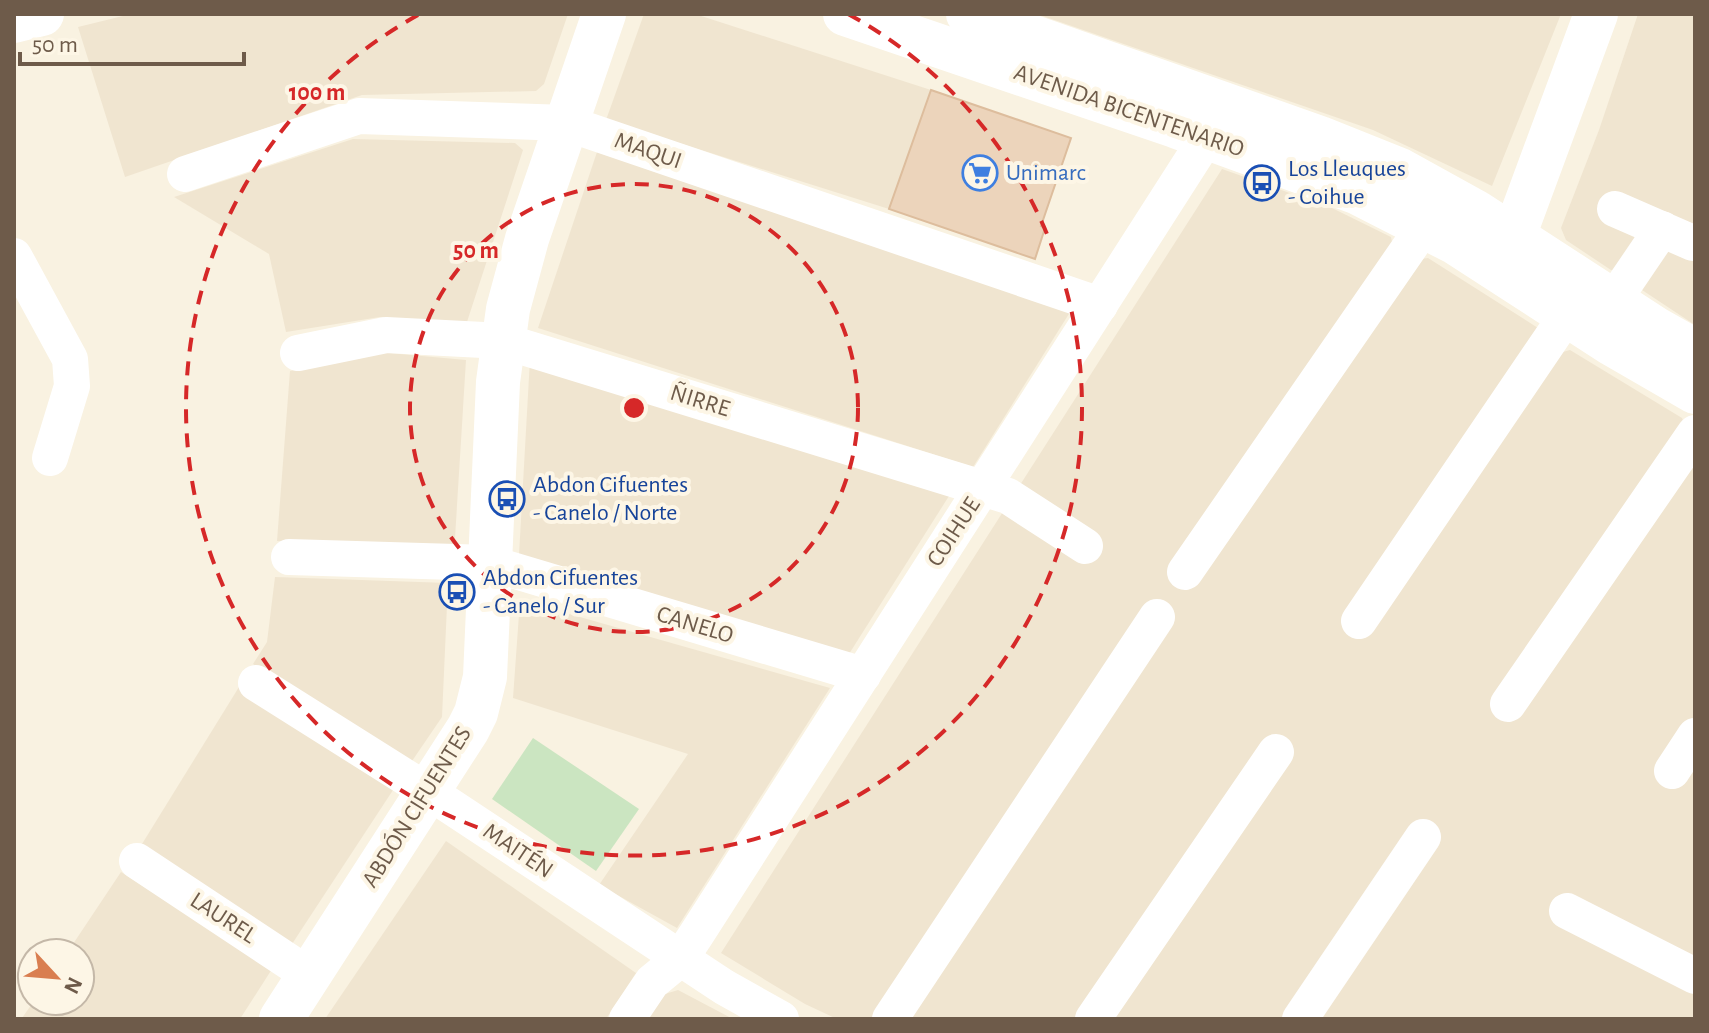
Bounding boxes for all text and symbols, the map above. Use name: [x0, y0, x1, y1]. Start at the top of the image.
scale bar: [20, 16, 244, 66]
text: 50 m: [32, 33, 78, 57]
street label: AVENIDA BICENTENARIO: [1011, 60, 1247, 162]
text: 100 m: [289, 81, 345, 105]
street label: MAQUI: [611, 128, 685, 174]
supermarket icon: Unimarc: [961, 154, 999, 192]
place label: Los Lleuques - Coihue: [1288, 157, 1406, 209]
place label: Unimarc: [1006, 161, 1086, 185]
bus stop icon: Los Lleuques - Coihue: [1243, 164, 1281, 202]
text: 50 m: [453, 239, 499, 263]
street label: ÑIRRE: [667, 379, 734, 422]
centre of rings: [620, 394, 648, 422]
place label: Abdon Cifuentes - Canelo / Norte: [533, 473, 688, 525]
bus stop icon: Abdon Cifuentes - Canelo / Norte: [488, 480, 526, 518]
street label: COIHUE: [923, 493, 985, 571]
place label: Abdon Cifuentes - Canelo / Sur: [483, 566, 638, 618]
bus stop icon: Abdon Cifuentes - Canelo / Sur: [438, 573, 476, 611]
street label: CANELO: [654, 602, 736, 648]
street label: ABDÓN CIFUENTES: [356, 721, 476, 892]
street label: MAITÉN: [479, 817, 558, 883]
street label: LAUREL: [186, 888, 260, 948]
north arrow: [16, 937, 96, 1017]
text: N: [60, 974, 86, 997]

